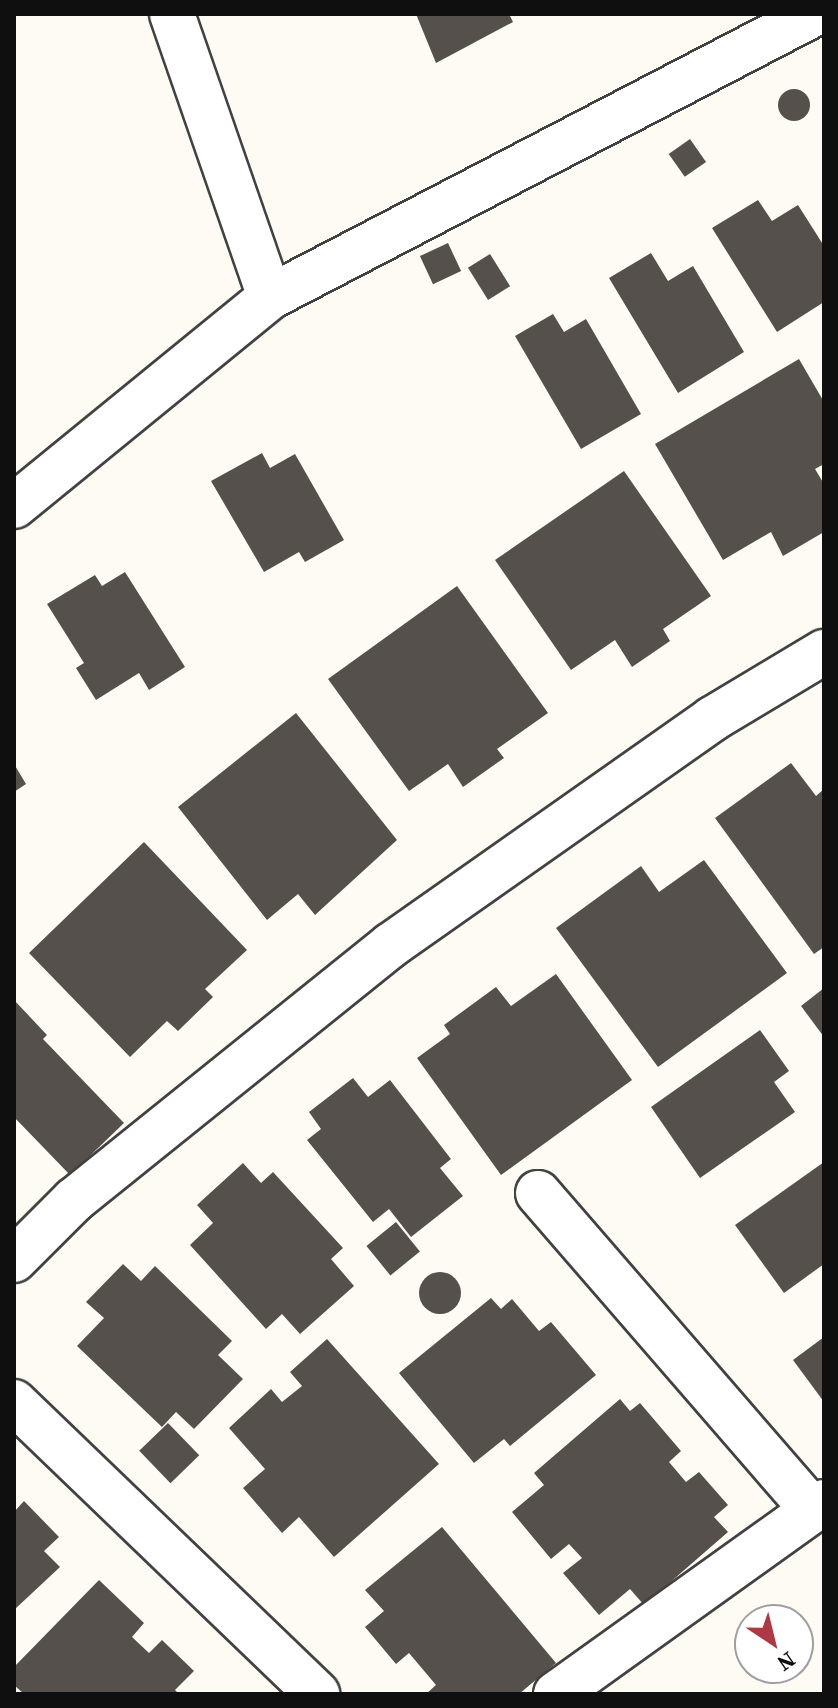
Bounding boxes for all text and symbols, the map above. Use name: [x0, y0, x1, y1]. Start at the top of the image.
north arrow: [734, 1604, 814, 1684]
text: N: [771, 1645, 802, 1679]

